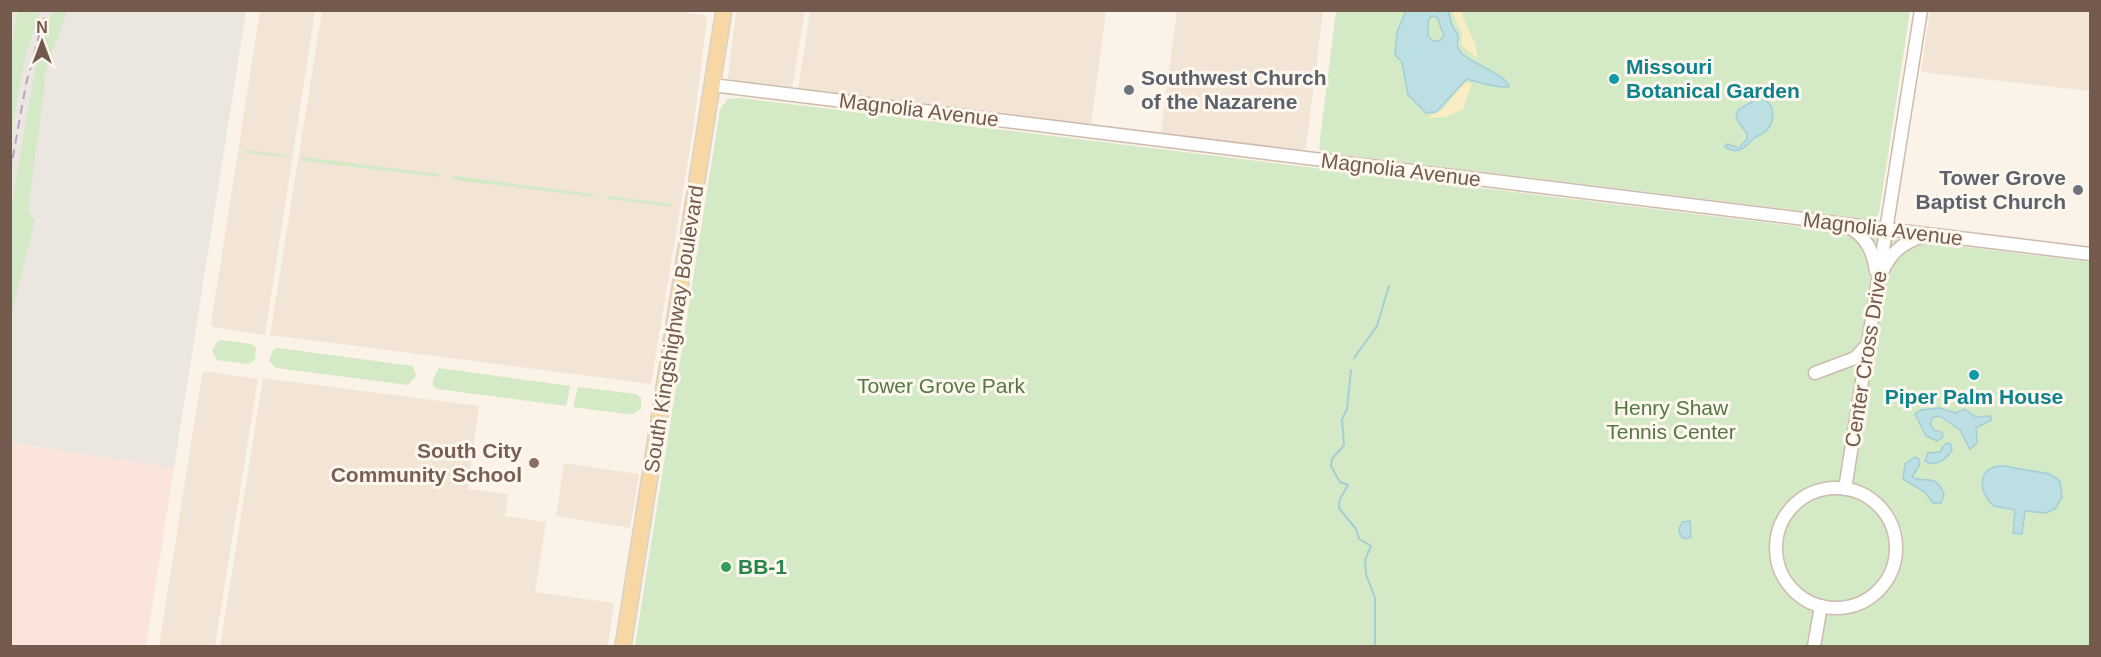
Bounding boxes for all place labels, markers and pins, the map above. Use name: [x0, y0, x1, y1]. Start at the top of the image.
place label: Missouri Botanical Garden: [1626, 55, 1800, 102]
place label: Southwest Church of the Nazarene: [1141, 66, 1327, 113]
marker: Missouri Botanical Garden: [1607, 72, 1621, 86]
marker: Southwest Church of the Nazarene: [1122, 83, 1136, 97]
place label: Tower Grove Baptist Church: [1915, 166, 2066, 213]
marker: Tower Grove Baptist Church: [2071, 183, 2085, 197]
marker: Piper Palm House: [1967, 368, 1981, 382]
place label: Piper Palm House: [1885, 385, 2063, 408]
place label: South City Community School: [331, 439, 522, 486]
marker: South City Community School: [527, 456, 541, 470]
place label: BB-1: [738, 555, 787, 578]
marker: BB-1: [719, 560, 733, 574]

